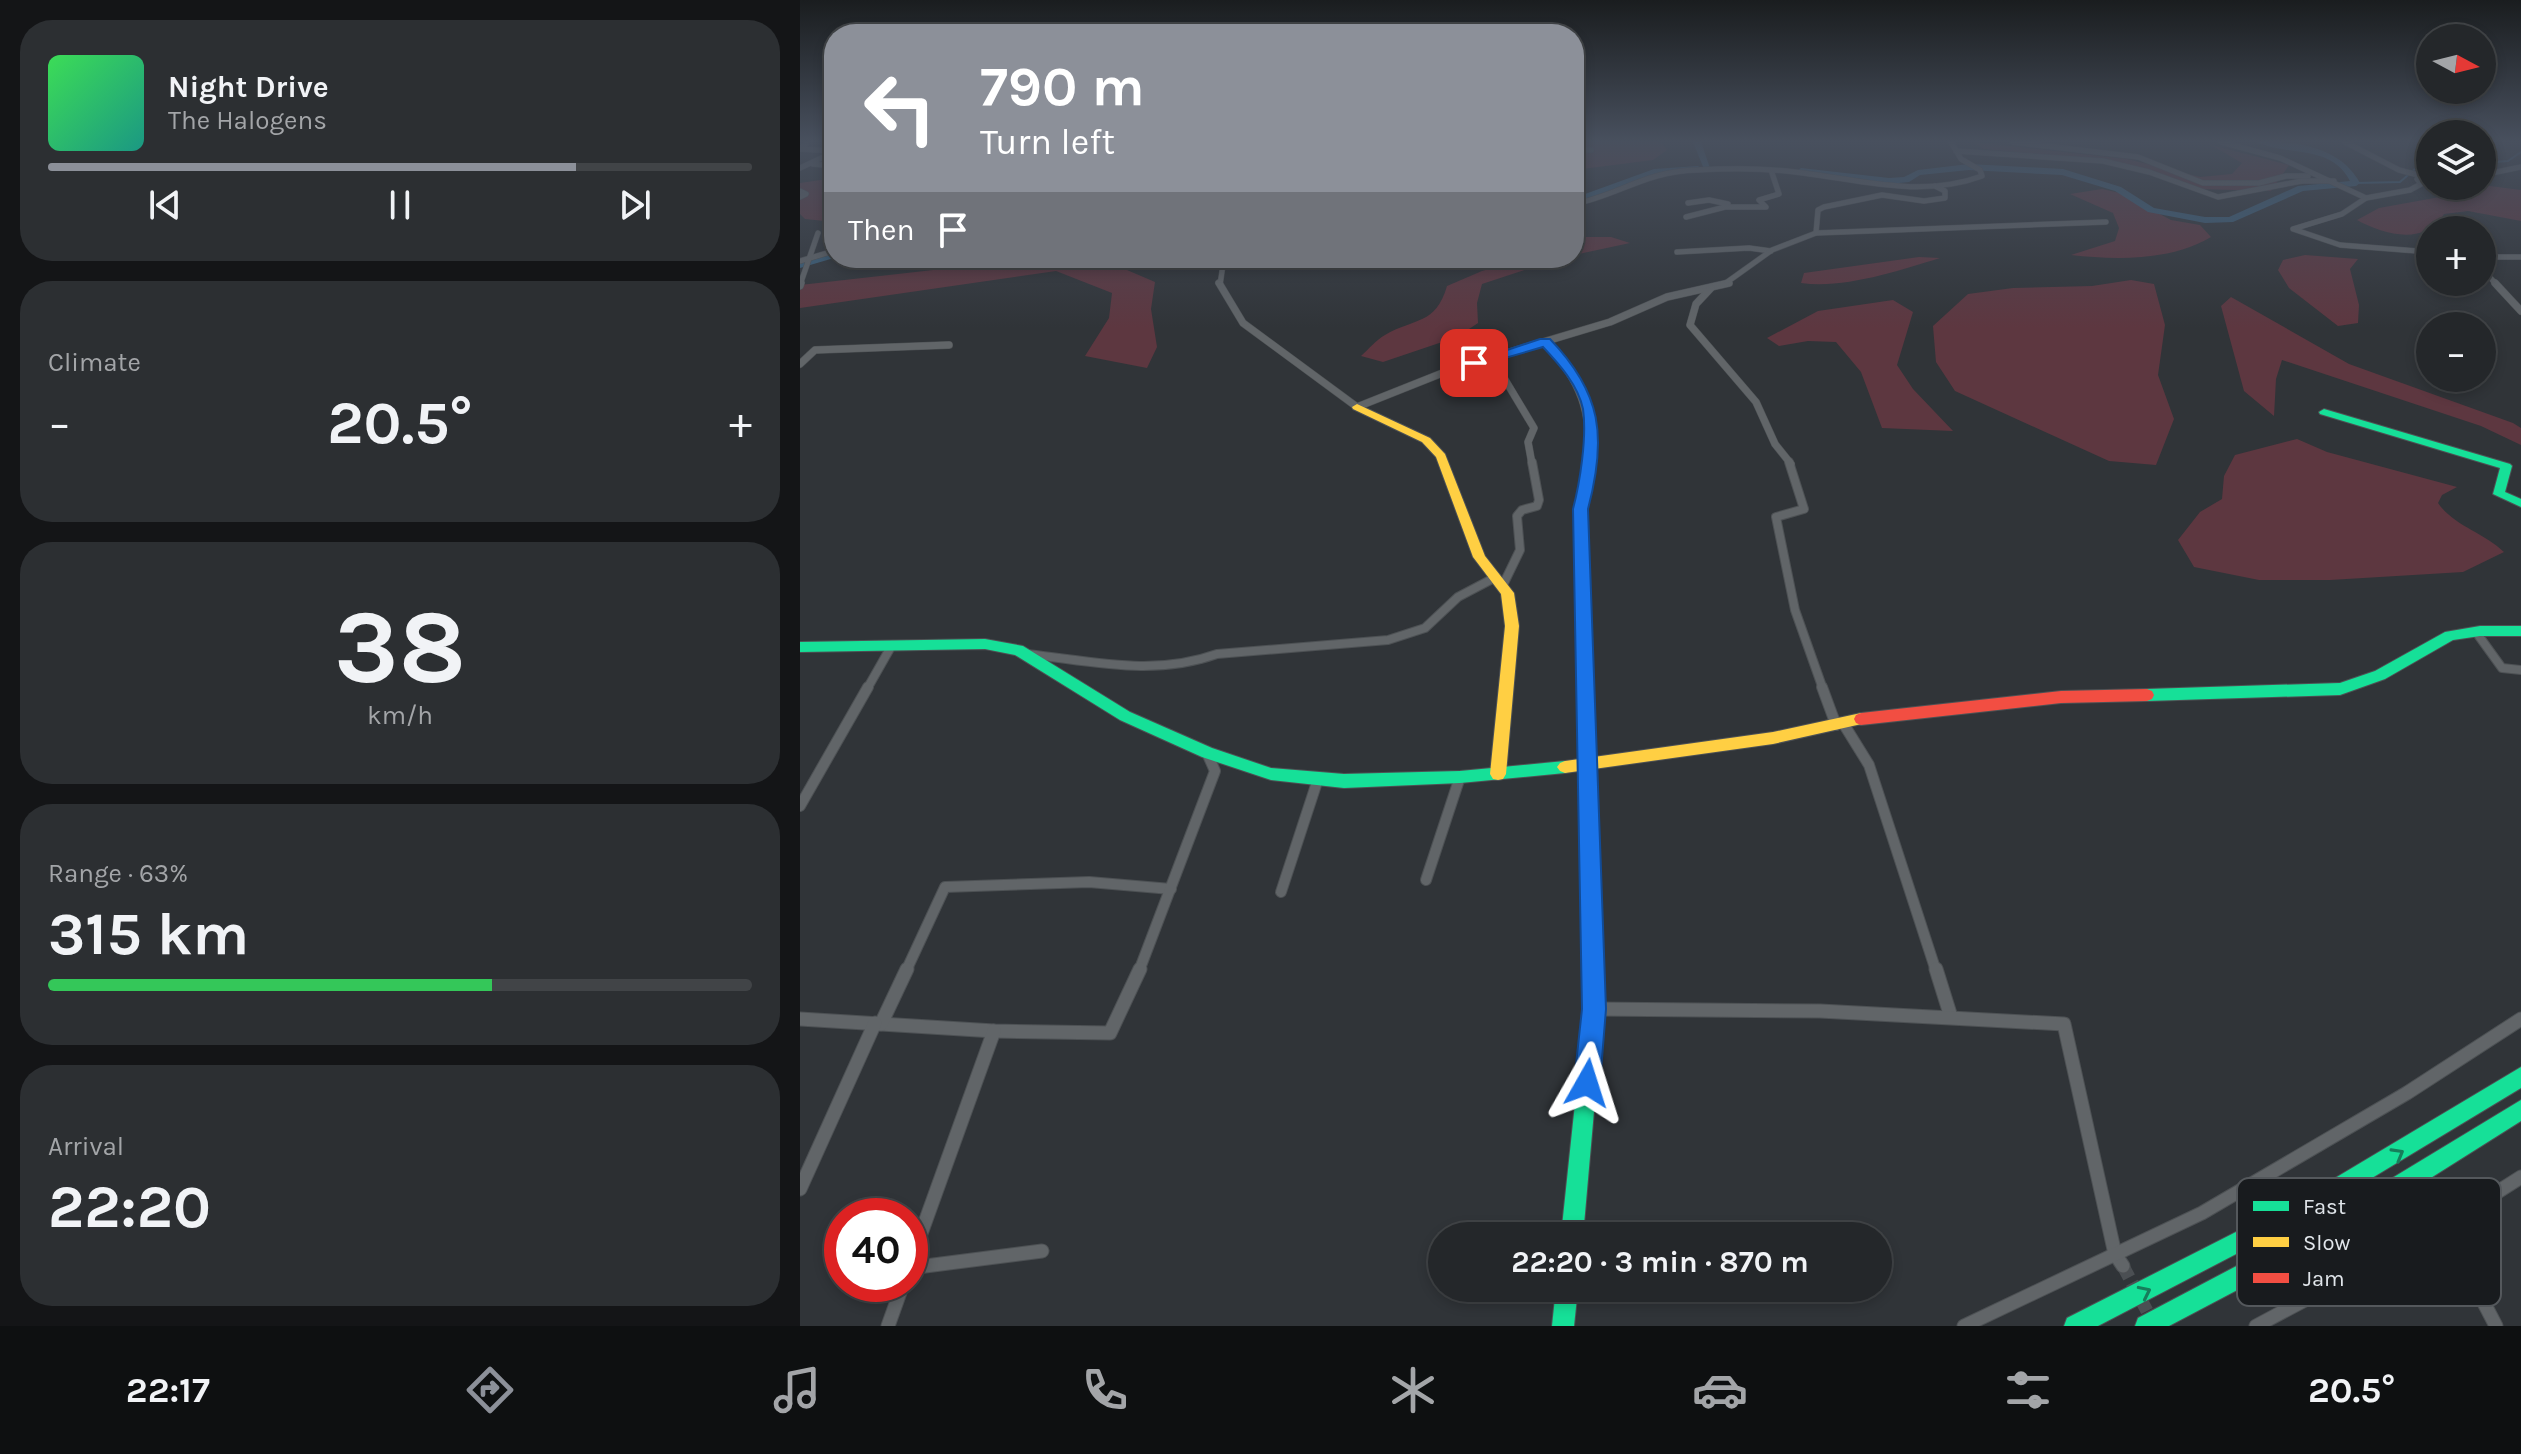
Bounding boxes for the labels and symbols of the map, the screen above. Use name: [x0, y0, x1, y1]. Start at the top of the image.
north arrow: [2416, 24, 2496, 104]
pin: [1440, 329, 1508, 397]
position arrow: [1545, 1041, 1629, 1125]
one-way arrow: [2389, 1148, 2404, 1164]
legend: [2237, 1178, 2501, 1306]
text: Fast: [2303, 1194, 2346, 1220]
speed limit sign: 40: [824, 1198, 928, 1302]
text: Slow: [2303, 1230, 2350, 1256]
text: Jam: [2303, 1266, 2345, 1292]
one-way arrow: [2137, 1286, 2152, 1302]

